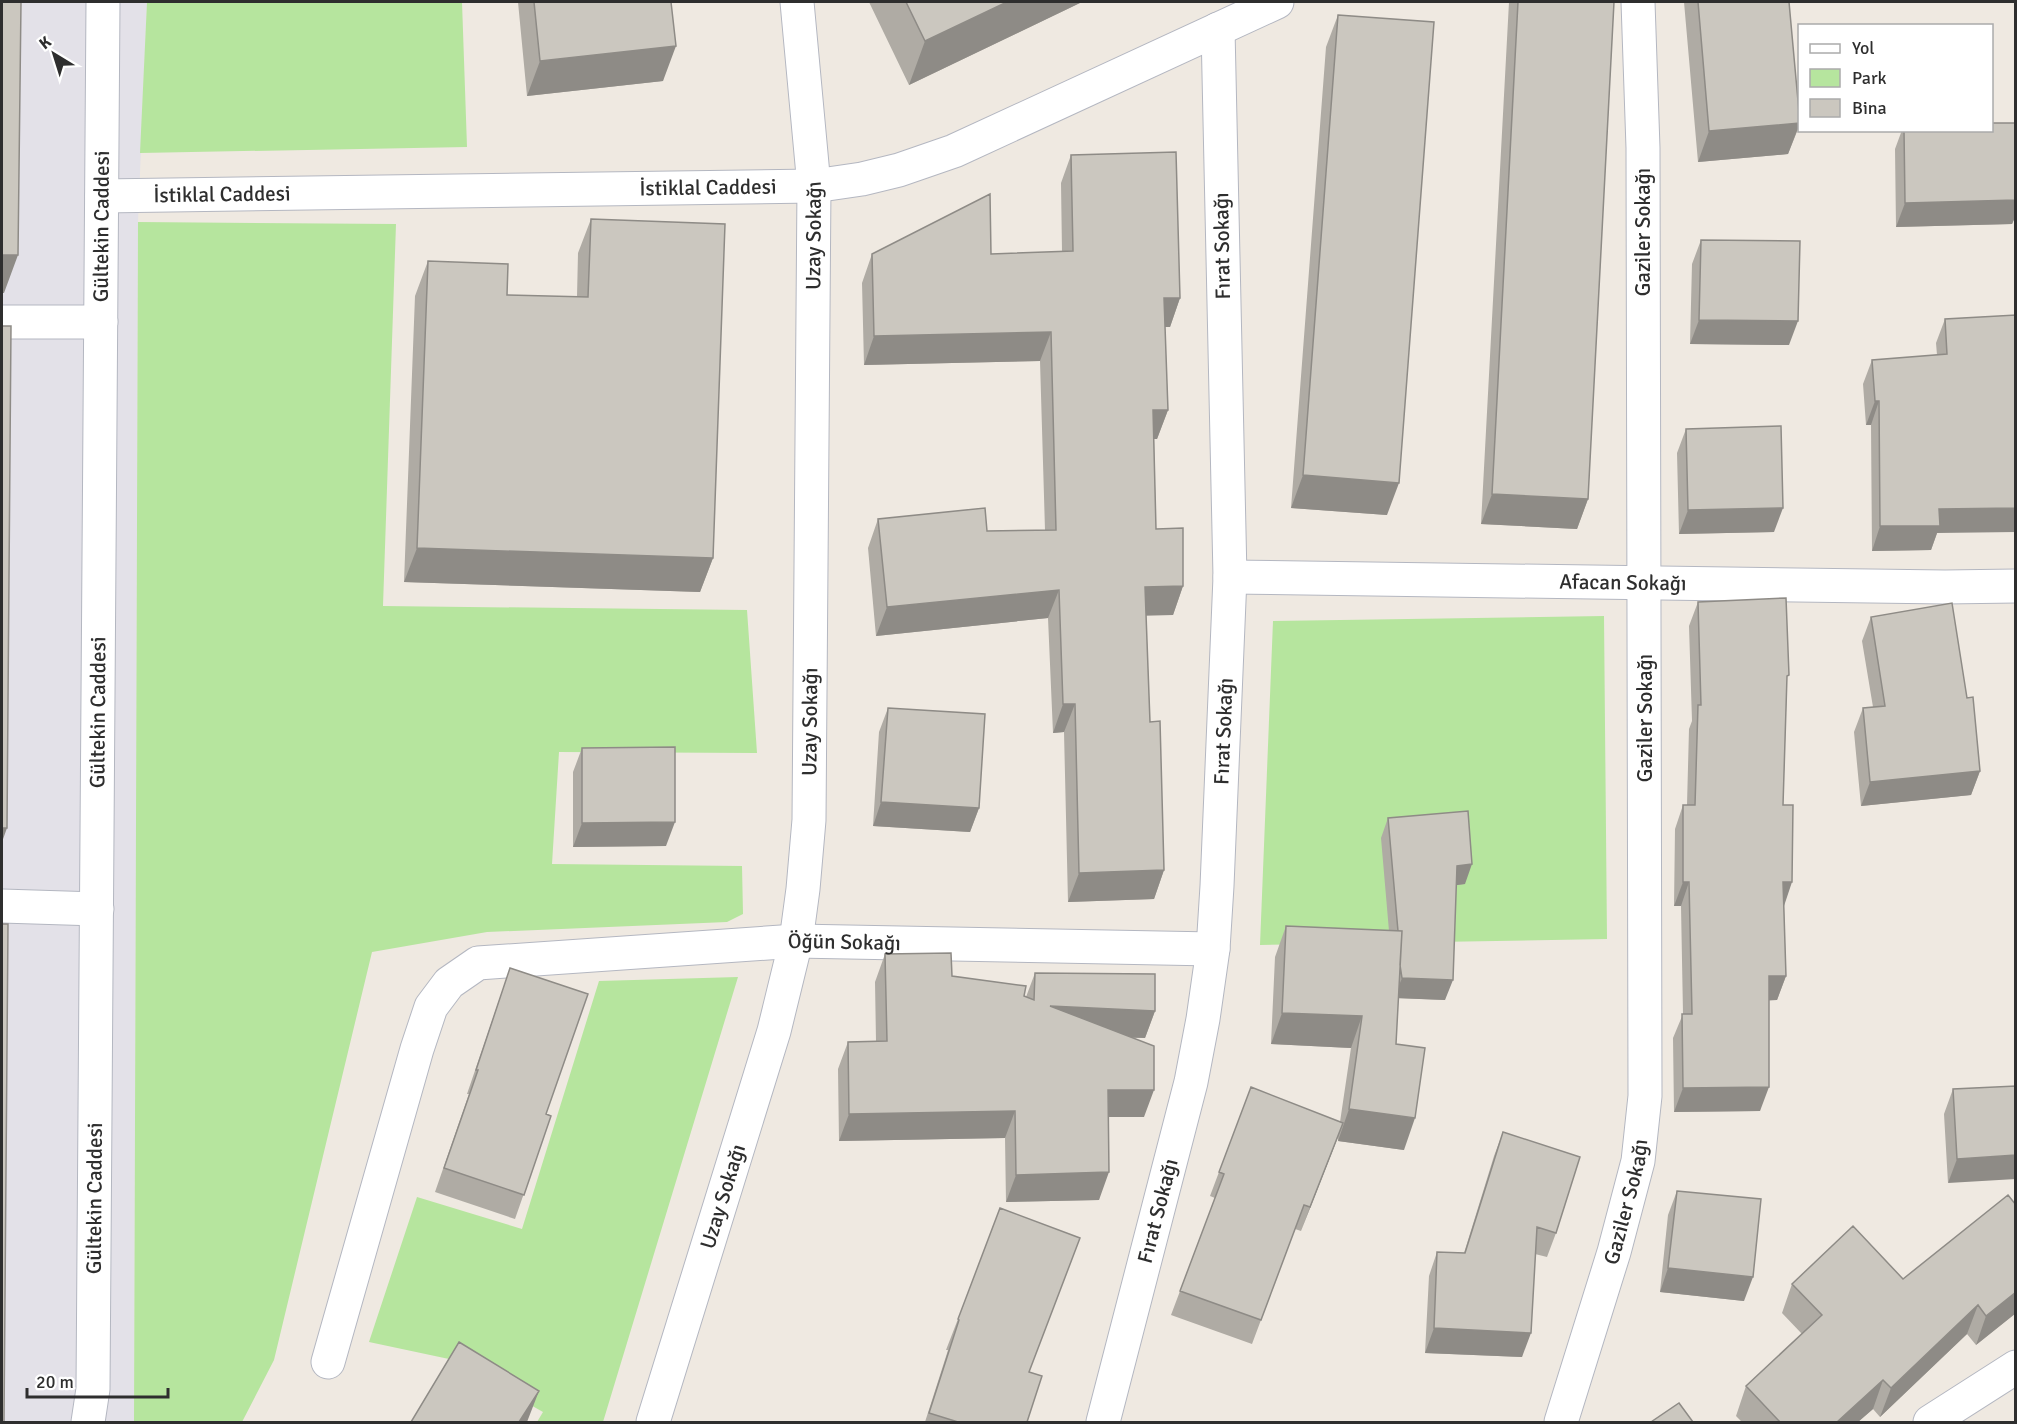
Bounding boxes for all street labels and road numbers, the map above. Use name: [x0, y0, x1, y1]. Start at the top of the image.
street label: Gültekin Caddesi: [88, 151, 115, 302]
street label: Gaziler Sokağı: [1630, 168, 1656, 296]
street label: İstiklal Caddesi: [639, 174, 777, 201]
street label: İstiklal Caddesi: [153, 180, 291, 208]
street label: Uzay Sokağı: [800, 180, 827, 290]
street label: Fırat Sokağı: [1208, 192, 1236, 300]
street label: Afacan Sokağı: [1559, 569, 1687, 596]
street label: Gültekin Caddesi: [84, 637, 111, 788]
street label: Gaziler Sokağı: [1632, 654, 1658, 782]
street label: Uzay Sokağı: [796, 667, 823, 776]
street label: Fırat Sokağı: [1208, 677, 1239, 785]
street label: Öğün Sokağı: [787, 928, 901, 956]
street label: Gültekin Caddesi: [81, 1122, 108, 1274]
street label: Gaziler Sokağı: [1598, 1138, 1653, 1268]
street label: Uzay Sokağı: [694, 1141, 751, 1252]
street label: Fırat Sokağı: [1132, 1156, 1184, 1266]

